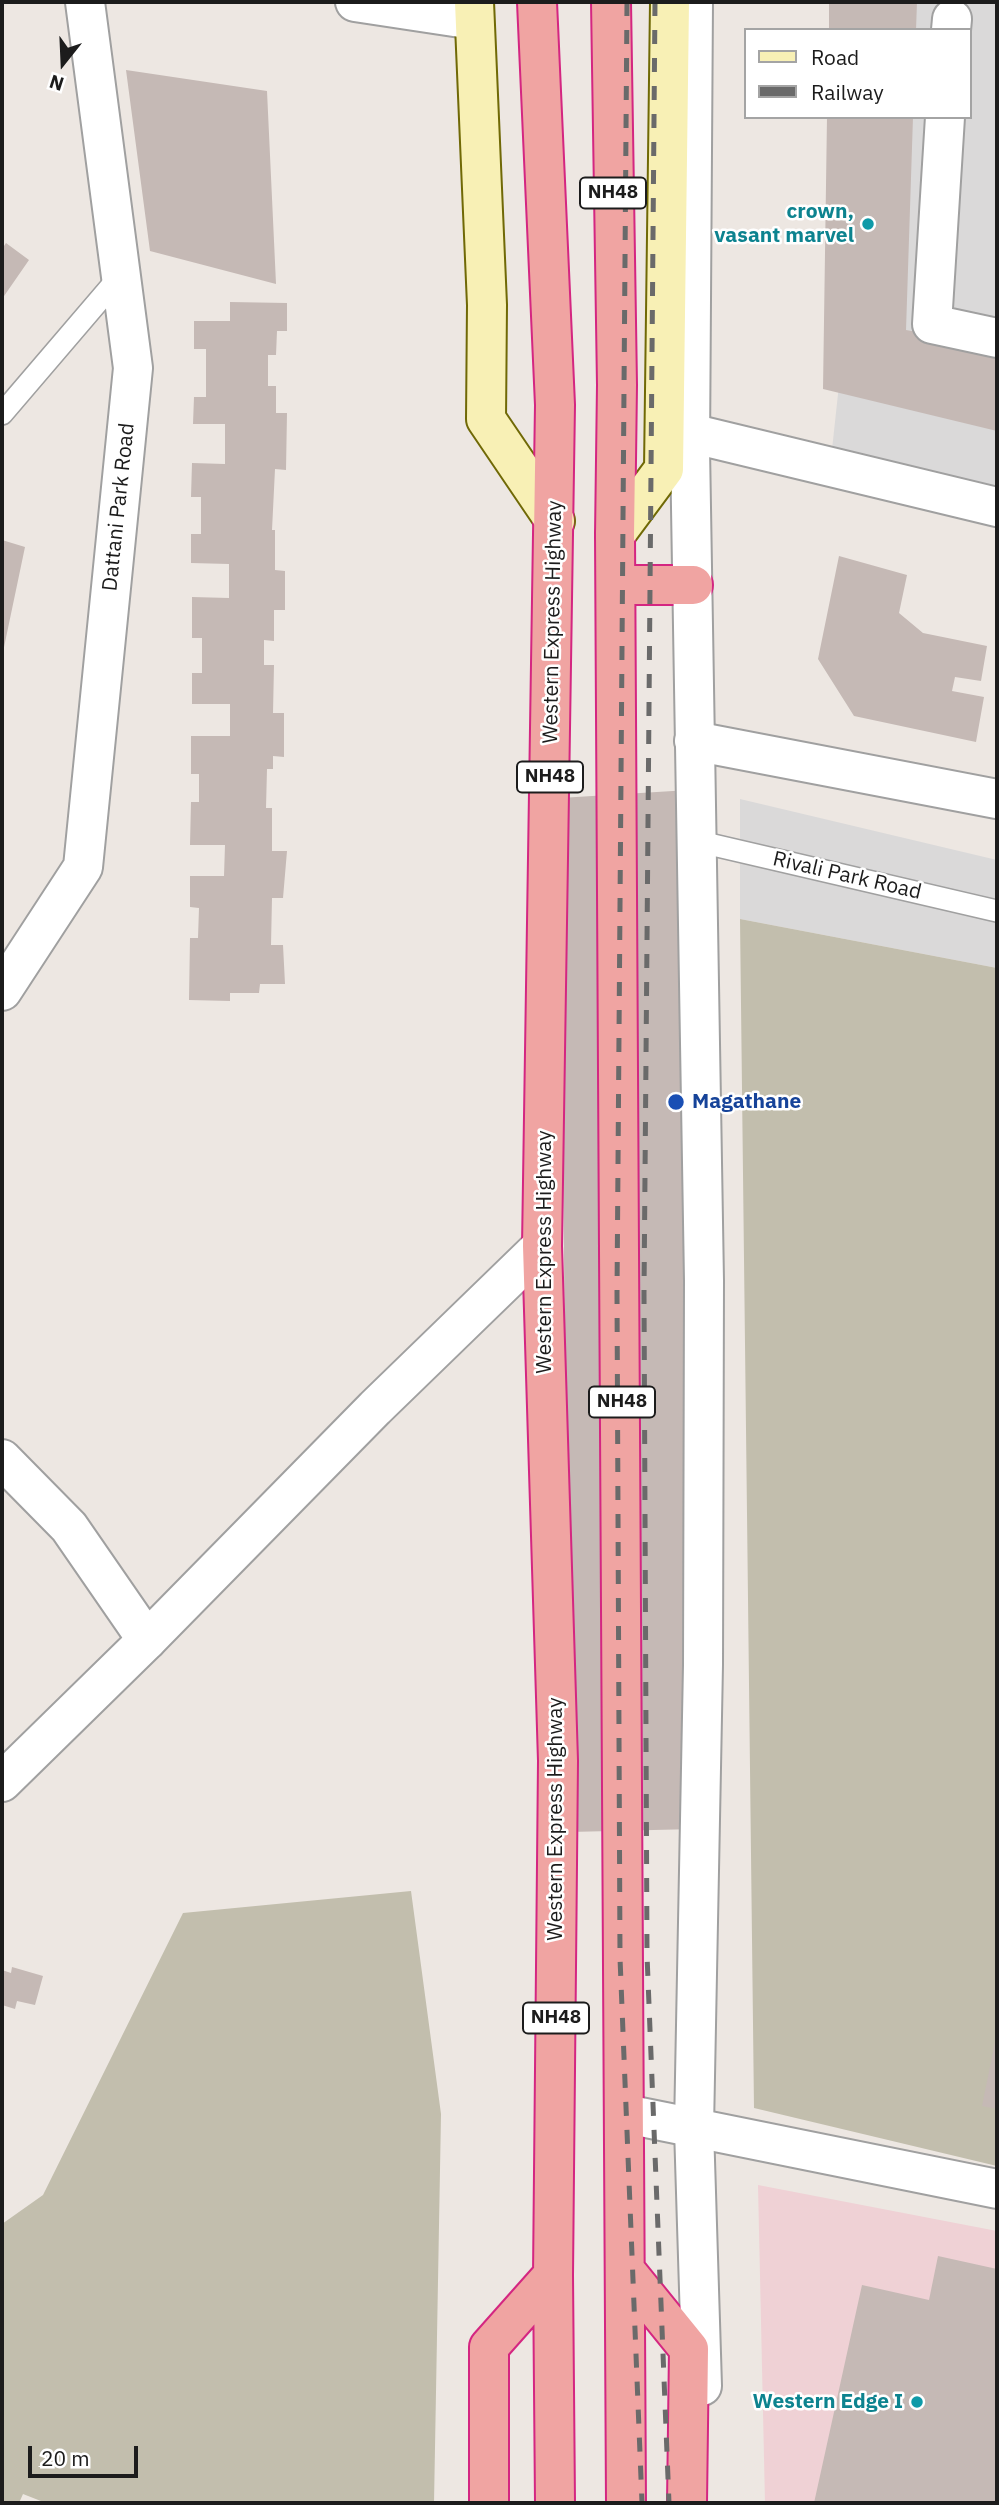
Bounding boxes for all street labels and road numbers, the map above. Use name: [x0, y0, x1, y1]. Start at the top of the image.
road number: NH48: [580, 178, 646, 209]
street label: Dattani Park Road: [98, 422, 140, 592]
street label: Western Express Highway: [538, 500, 568, 744]
road number: NH48: [517, 762, 583, 792]
street label: Rivali Park Road: [770, 847, 924, 905]
street label: Western Express Highway: [532, 1130, 558, 1374]
road number: NH48: [589, 1386, 655, 1418]
street label: Western Express Highway: [543, 1697, 569, 1941]
road number: NH48: [523, 2002, 589, 2034]

